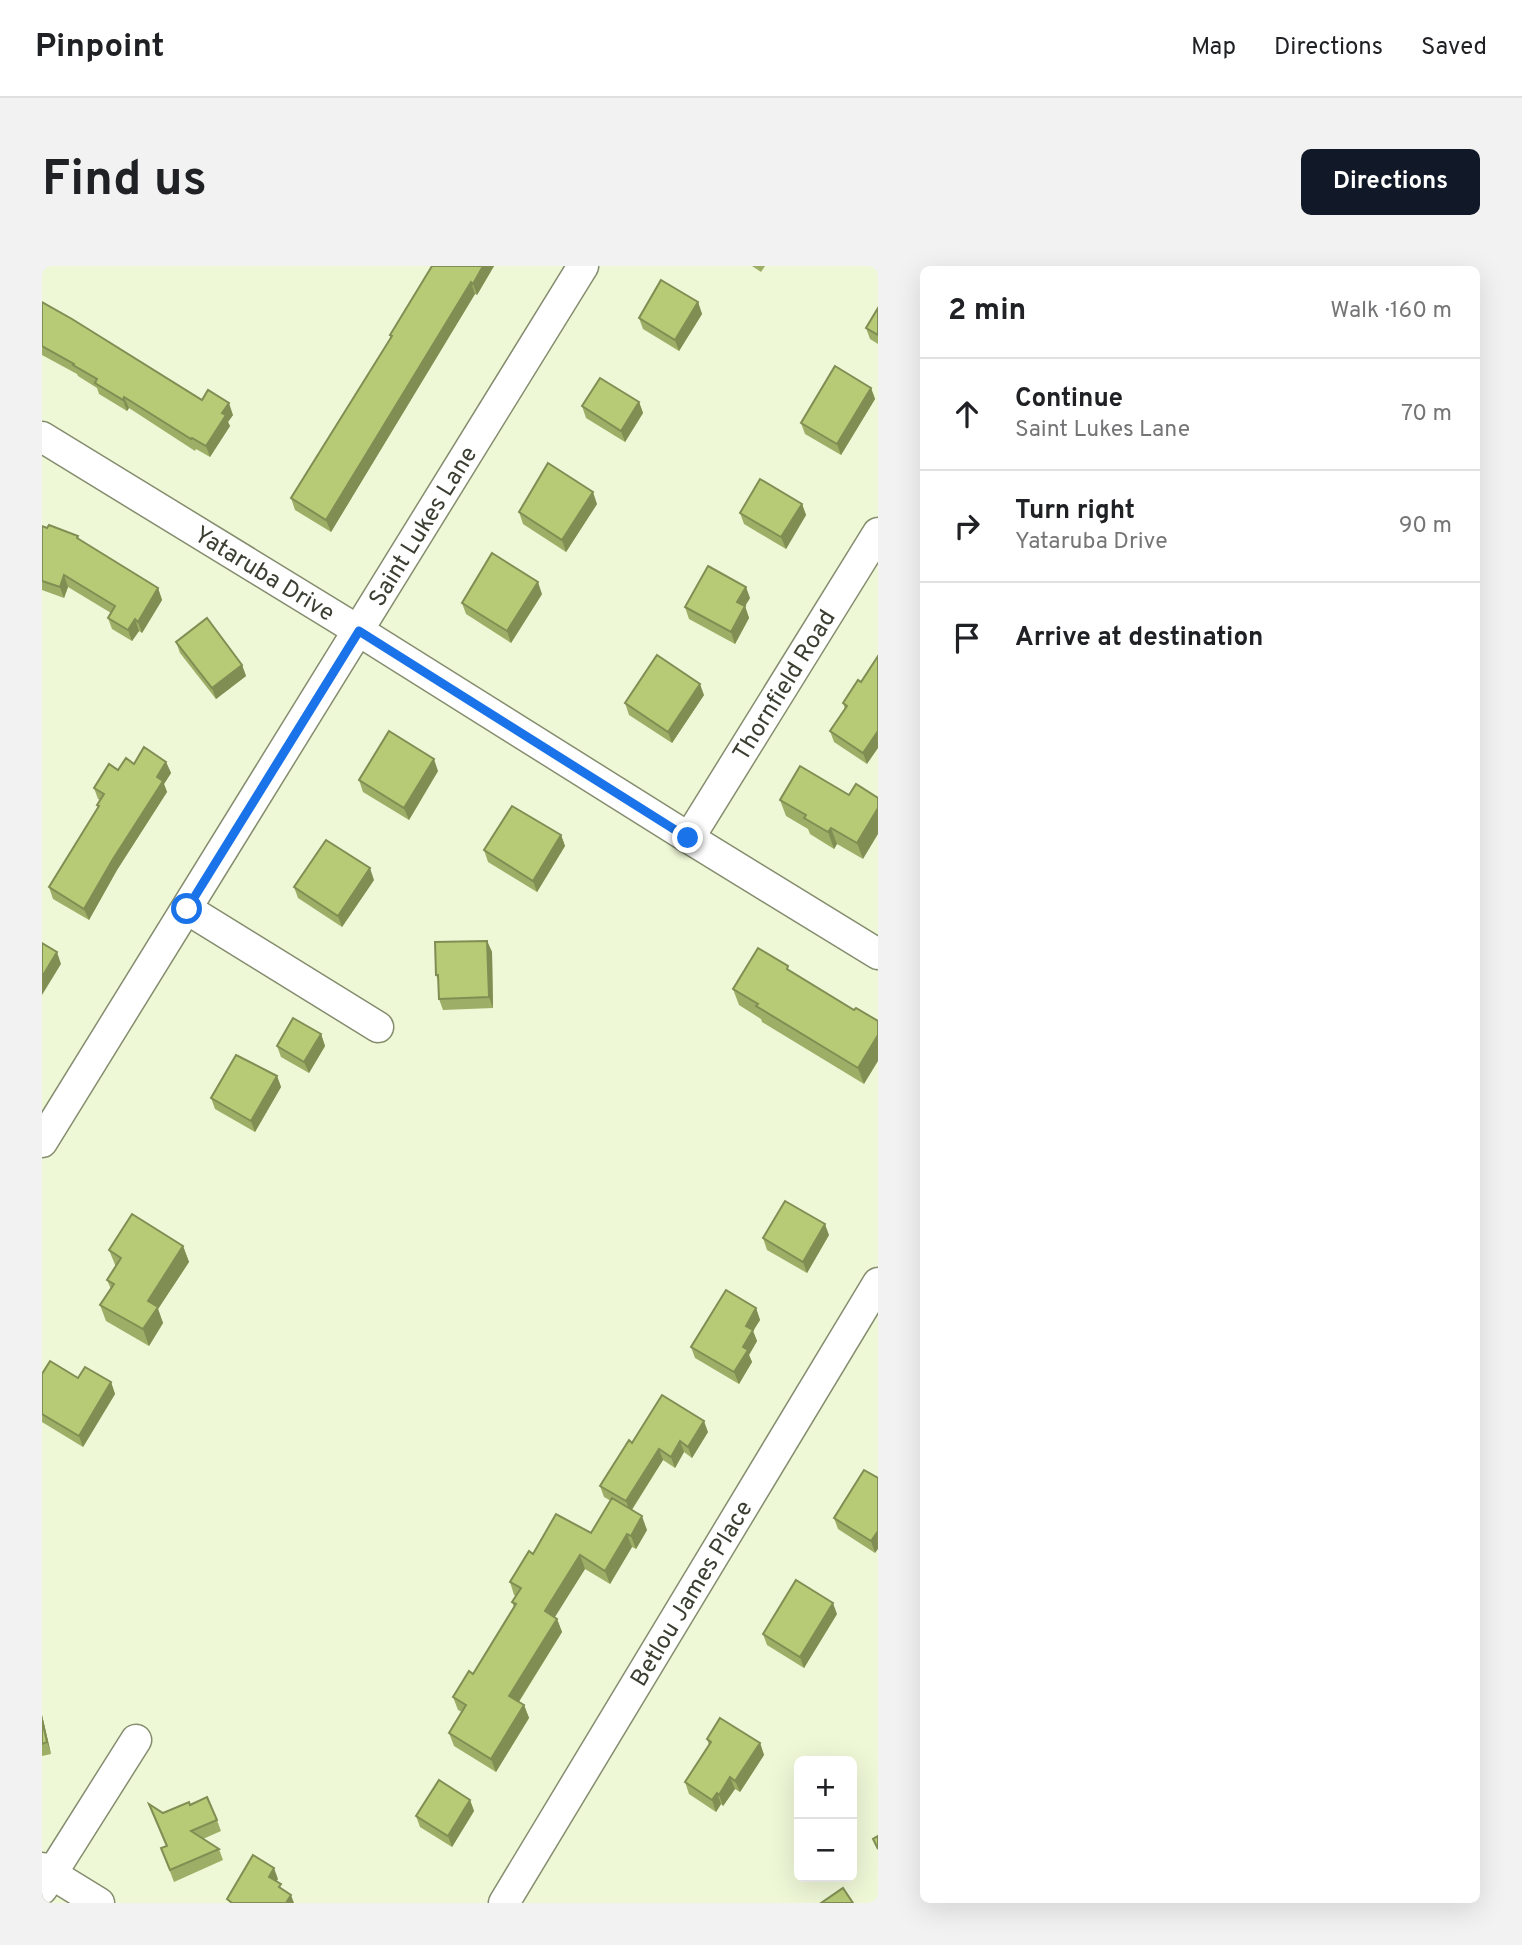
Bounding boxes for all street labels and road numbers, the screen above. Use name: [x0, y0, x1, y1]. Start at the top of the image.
street label: Saint Lukes Lane: [363, 441, 485, 613]
street label: Yataruba Drive: [188, 521, 339, 629]
street label: Thornfield Road: [727, 605, 844, 767]
street label: Betlou James Place: [625, 1496, 760, 1693]

